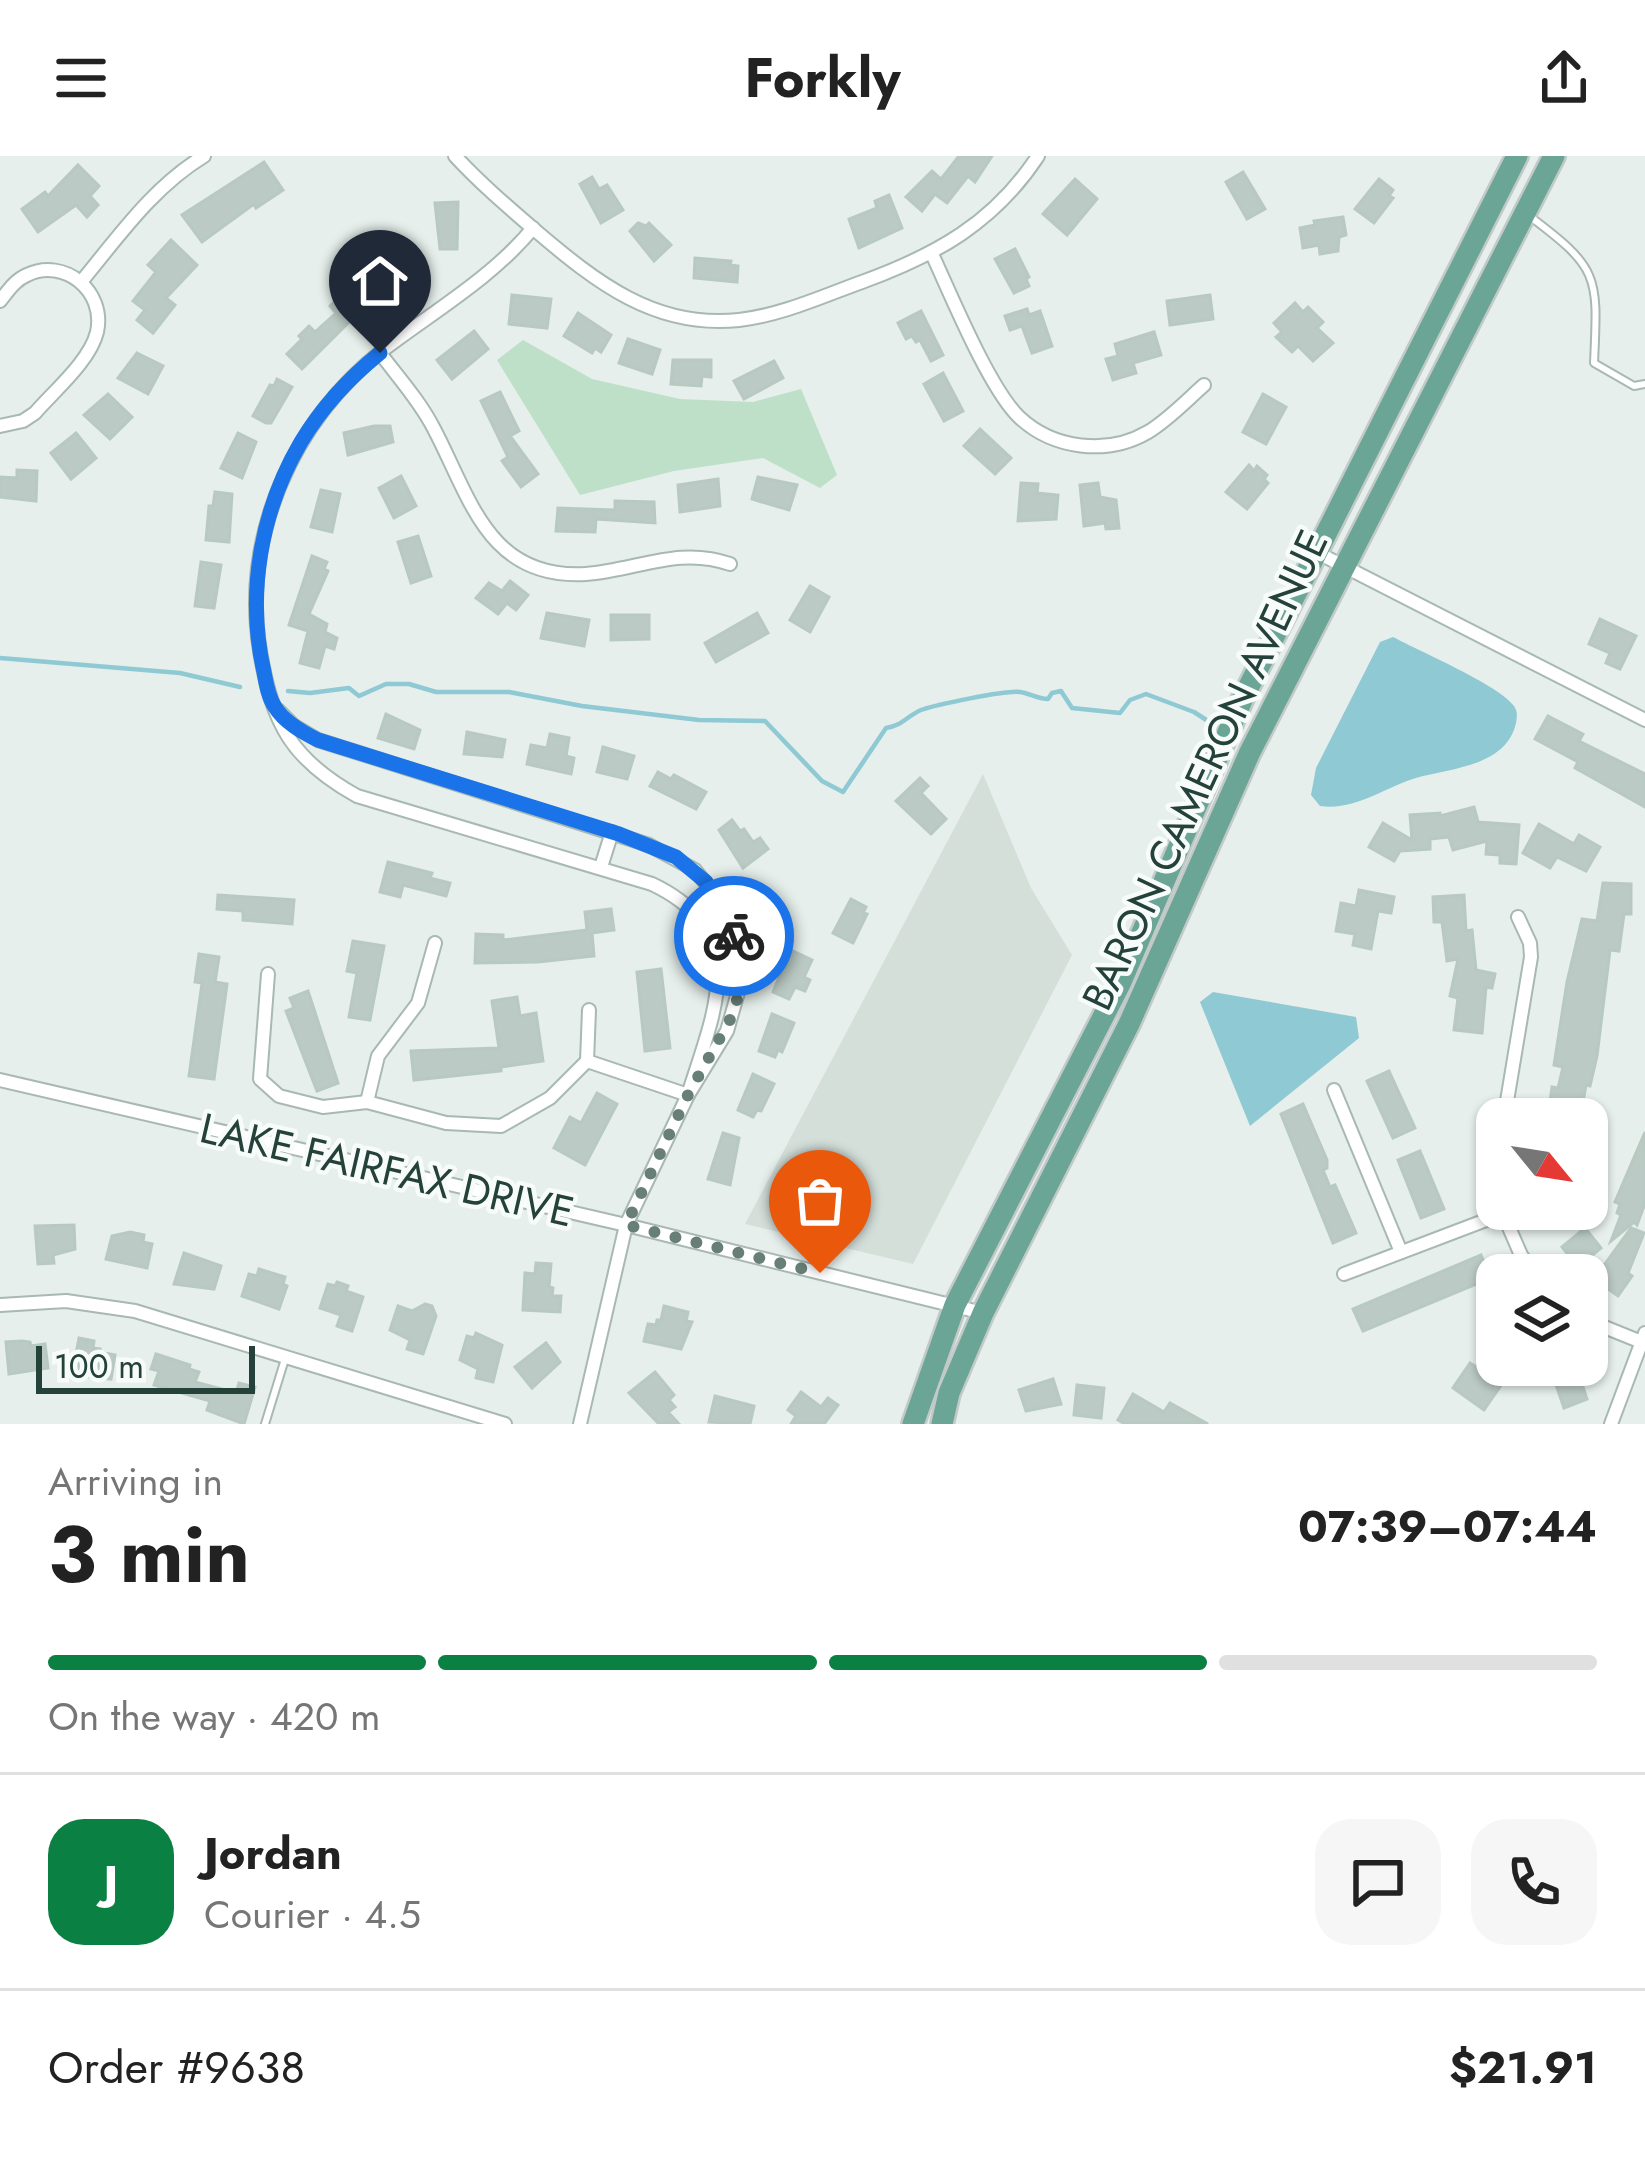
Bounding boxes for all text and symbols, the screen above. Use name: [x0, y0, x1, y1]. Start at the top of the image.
text: Forkly: [744, 39, 901, 117]
icon: menu: [48, 45, 114, 111]
icon: share: [1531, 45, 1597, 111]
pin: [329, 230, 431, 353]
icon: home: [347, 248, 413, 314]
street label: BARON CAMERON AVENUE: [1067, 520, 1343, 1020]
courier: [674, 876, 794, 996]
icon: bike: [701, 903, 767, 969]
street label: LAKE FAIRFAX DRIVE: [194, 1097, 580, 1243]
north arrow: [1476, 1098, 1608, 1230]
map controls: [1476, 1098, 1608, 1386]
pin: [769, 1150, 871, 1273]
icon: bag: [787, 1168, 853, 1234]
button: layers: [1476, 1254, 1608, 1386]
scale bar: [36, 1340, 255, 1393]
text: 100 m: [54, 1343, 144, 1390]
text: Arriving in: [48, 1453, 223, 1510]
text: 07:39–07:44: [1298, 1494, 1597, 1559]
text: 3 min: [48, 1499, 250, 1611]
text: On the way · 420 m: [48, 1688, 380, 1745]
button: chat: [1315, 1819, 1441, 1945]
button: phone: [1471, 1819, 1597, 1945]
text: Jordan: [204, 1821, 342, 1886]
text: J: [104, 1849, 118, 1914]
text: Courier · 4.5: [204, 1886, 421, 1943]
text: Order #9638: [48, 2035, 305, 2100]
text: $21.91: [1449, 2035, 1597, 2100]

